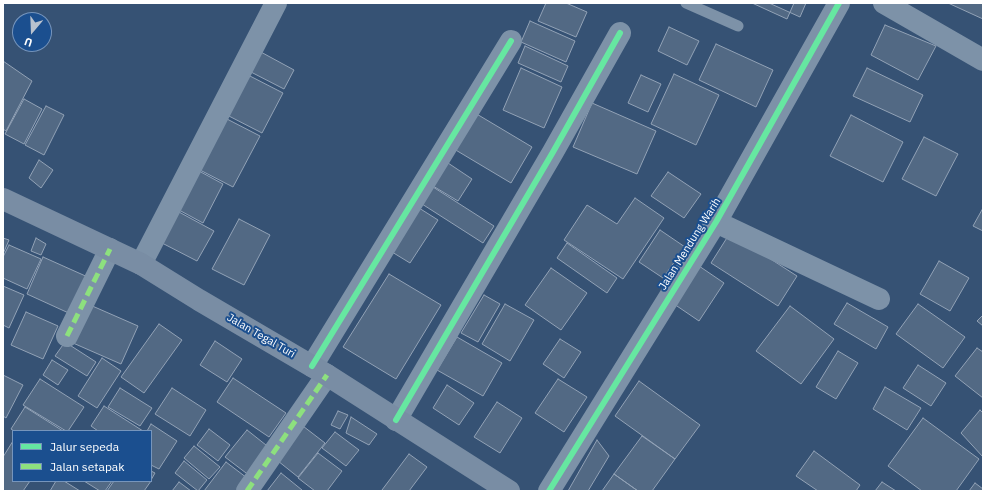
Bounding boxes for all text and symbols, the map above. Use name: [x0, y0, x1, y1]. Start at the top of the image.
north arrow: [12, 12, 52, 52]
text: U: [23, 35, 34, 50]
street label: Jalan Mendung Warih: [656, 195, 724, 293]
street label: Jalan Tegal Turi: [224, 311, 298, 361]
legend: [12, 430, 152, 482]
text: Jalur sepeda: [50, 439, 119, 454]
text: Jalan setapak: [50, 459, 125, 474]

